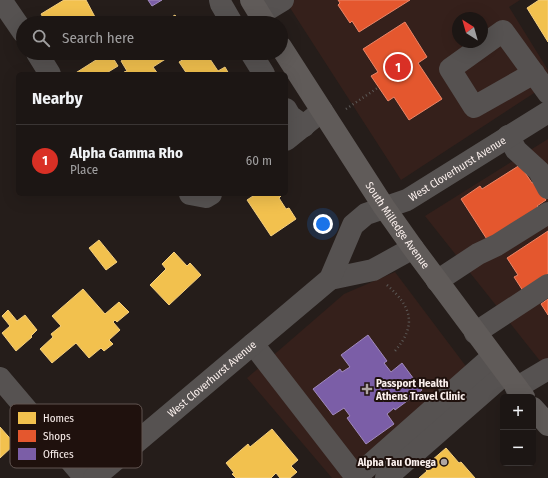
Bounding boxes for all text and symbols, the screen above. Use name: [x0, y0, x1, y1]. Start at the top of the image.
north arrow: [452, 12, 488, 48]
search box: [16, 16, 288, 60]
icon: search: [30, 27, 52, 49]
text: Search here: [62, 29, 134, 47]
pin: 1: [385, 52, 411, 82]
text: Nearby: [32, 88, 83, 109]
street label: West Cloverhurst Avenue: [407, 134, 508, 204]
text: Alpha Gamma Rho: [70, 144, 183, 162]
text: 1: [42, 153, 48, 168]
text: 60 m: [246, 153, 272, 168]
text: Place: [70, 162, 98, 177]
street label: South Milledge Avenue: [363, 180, 432, 271]
your location: [313, 214, 333, 234]
street label: West Cloverhurst Avenue: [165, 338, 259, 420]
place label: Passport Health Athens Travel Clinic: [375, 377, 465, 403]
marker: Passport Health Athens Travel Clinic: [361, 383, 373, 395]
map controls: [500, 394, 536, 466]
button: +: [500, 394, 536, 430]
legend: [10, 404, 142, 468]
text: Homes: [43, 412, 74, 425]
text: Shops: [43, 430, 71, 443]
button: −: [500, 430, 536, 466]
text: Offices: [43, 448, 74, 461]
place label: Alpha Tau Omega: [357, 456, 437, 469]
marker: Alpha Tau Omega: [439, 457, 449, 467]

